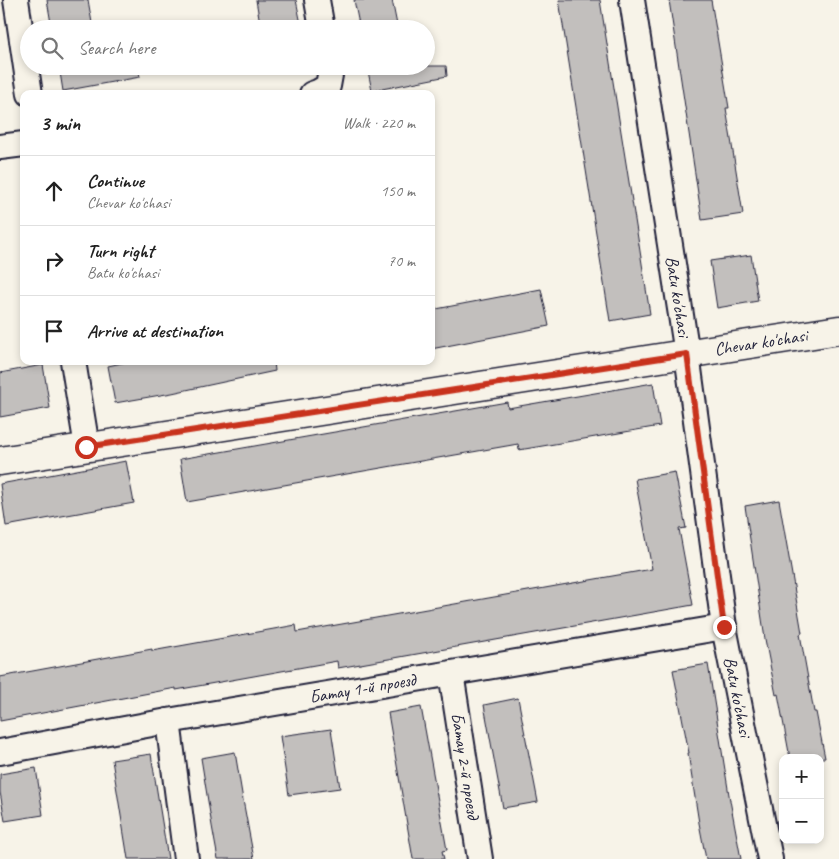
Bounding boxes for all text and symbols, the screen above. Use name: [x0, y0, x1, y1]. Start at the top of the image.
search box: [20, 20, 435, 75]
icon: search: [38, 34, 66, 62]
text: Search here: [78, 36, 155, 60]
text: 3 min: [40, 110, 80, 136]
text: Walk · 220 m: [343, 113, 415, 133]
text: Continue: [87, 169, 144, 193]
icon: ahead: [40, 177, 68, 205]
text: 150 m: [381, 181, 415, 201]
text: Chevar ko'chasi: [87, 193, 170, 213]
text: Turn right: [87, 239, 154, 263]
icon: right: [40, 247, 68, 275]
text: 70 m: [388, 251, 415, 271]
street label: Batu ko'chasi: [661, 255, 696, 341]
text: Batu ko'chasi: [87, 263, 159, 283]
icon: arrive: [40, 317, 68, 345]
text: Arrive at destination: [87, 319, 223, 343]
street label: Chevar ko'chasi: [713, 324, 811, 360]
route start: [75, 436, 98, 459]
route end: [713, 616, 736, 639]
street label: Batu ko'chasi: [719, 655, 757, 741]
street label: Батау 1-й проезд: [308, 668, 419, 708]
street label: Батау 2-й проезд: [446, 711, 485, 822]
map controls: [779, 754, 824, 844]
button: +: [779, 754, 824, 799]
button: −: [779, 799, 824, 844]

